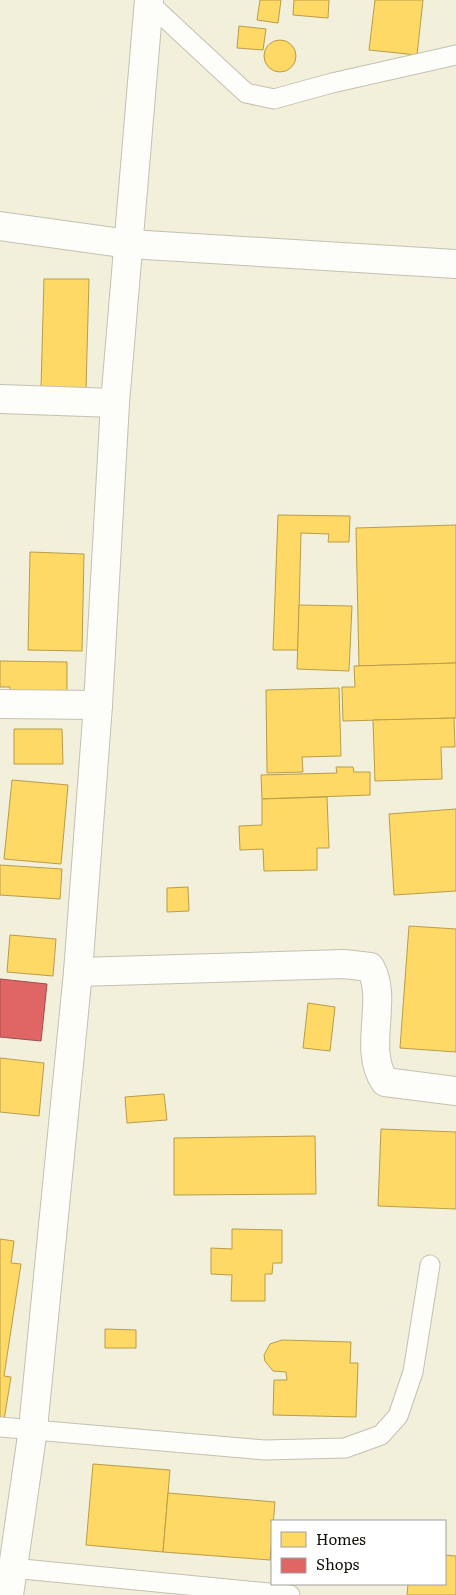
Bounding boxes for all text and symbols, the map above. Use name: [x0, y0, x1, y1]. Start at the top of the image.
legend: [271, 1520, 446, 1585]
text: Homes: [316, 1527, 366, 1550]
text: Shops: [316, 1552, 359, 1575]

